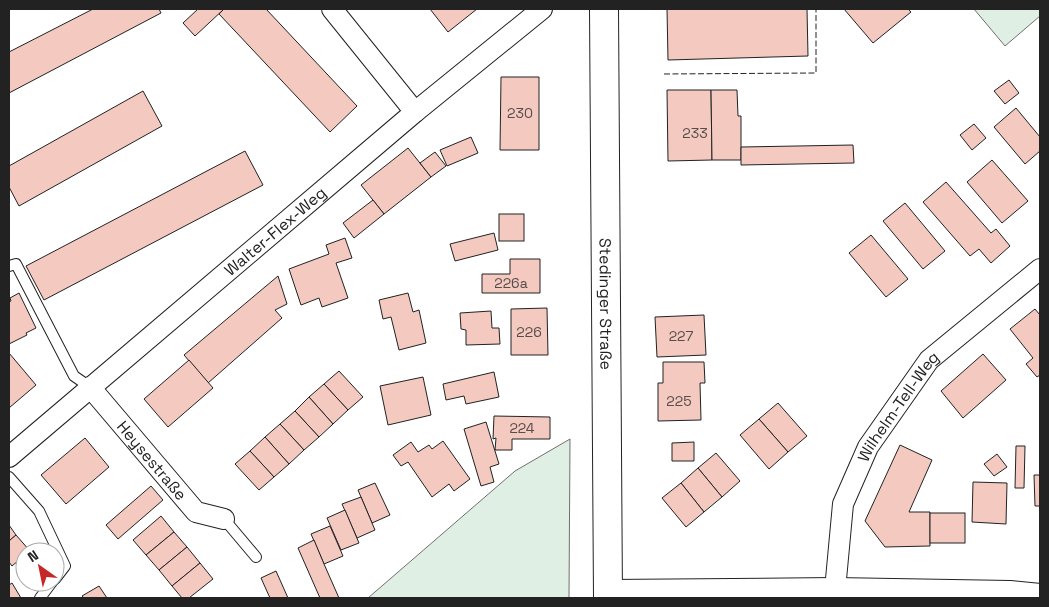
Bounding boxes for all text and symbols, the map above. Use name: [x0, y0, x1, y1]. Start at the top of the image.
house number: 230: [507, 104, 533, 122]
house number: 233: [682, 124, 708, 142]
street label: Walter-Flex-Weg: [220, 182, 330, 280]
street label: Stedinger Straße: [595, 238, 617, 370]
house number: 226a: [494, 274, 528, 292]
house number: 226: [516, 323, 542, 341]
house number: 227: [669, 327, 693, 345]
street label: Wilhelm-Tell-Weg: [852, 346, 943, 465]
house number: 225: [666, 392, 692, 410]
street label: Heysestraße: [112, 416, 192, 504]
house number: 224: [509, 419, 535, 437]
north arrow: [15, 542, 65, 592]
text: N: [24, 546, 42, 566]

